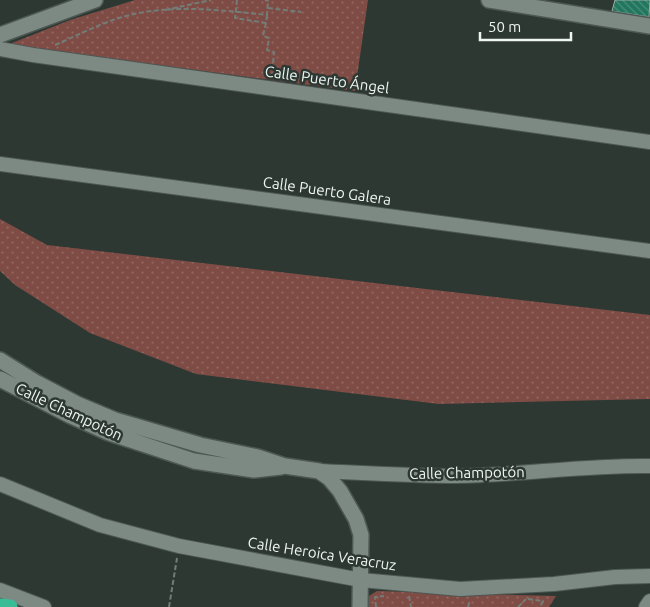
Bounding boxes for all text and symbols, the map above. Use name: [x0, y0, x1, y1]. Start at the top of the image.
scale bar: [480, 10, 571, 42]
text: 50 m: [488, 18, 521, 35]
street label: Calle Puerto Ángel: [264, 62, 390, 97]
street label: Calle Puerto Galera: [262, 173, 392, 208]
street label: Calle Champotón: [13, 379, 125, 444]
street label: Calle Champotón: [409, 463, 525, 482]
street label: Calle Heroica Veracruz: [247, 533, 398, 574]

